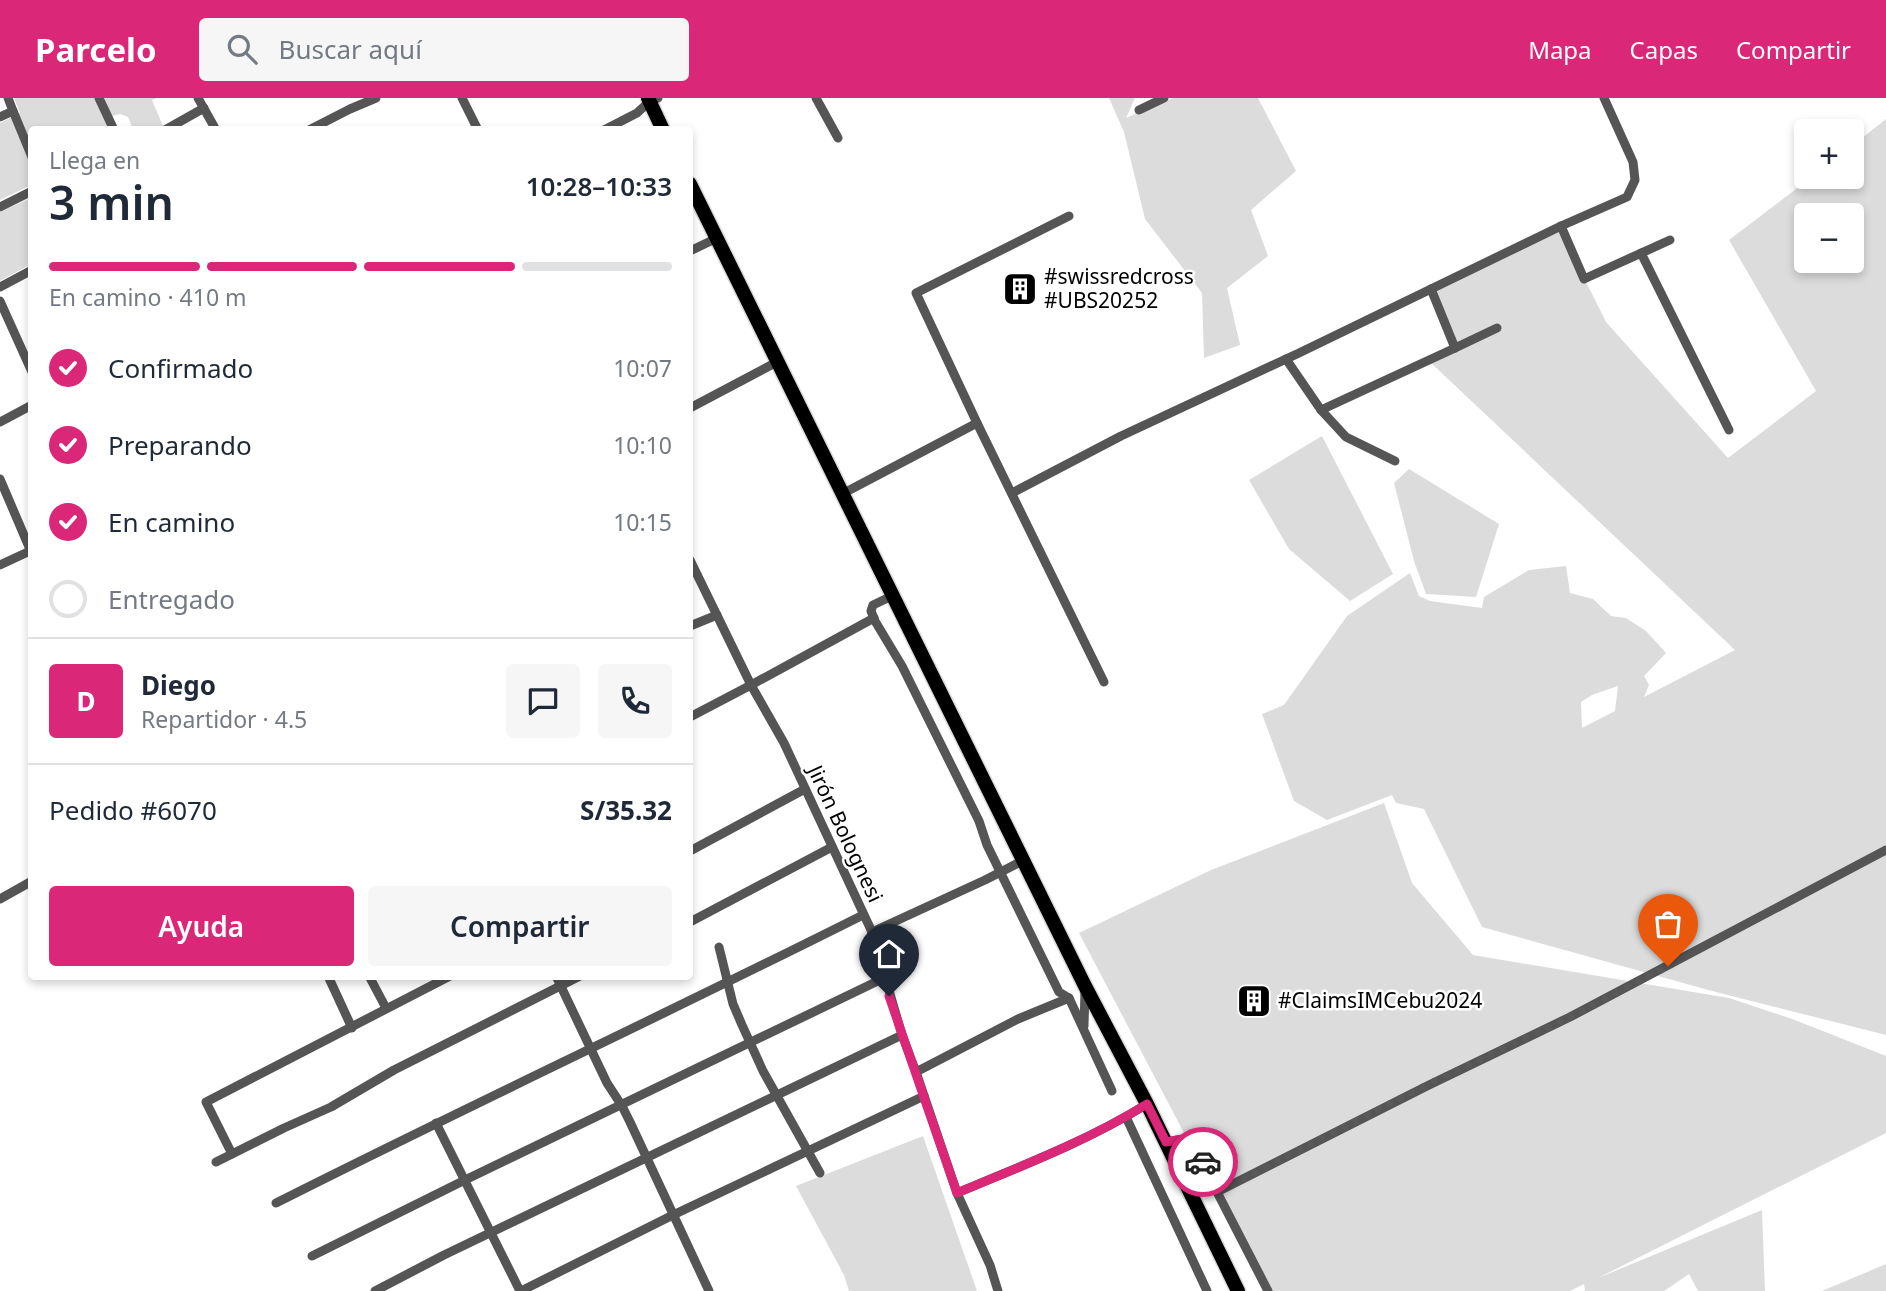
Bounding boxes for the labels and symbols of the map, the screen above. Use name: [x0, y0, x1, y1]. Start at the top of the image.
place label: #swissredcross #UBS20252: [1044, 262, 1194, 314]
building icon: #swissredcross #UBS20252: [1001, 270, 1039, 308]
street label: Jirón Bolognesi: [801, 759, 890, 907]
pin: [1638, 894, 1698, 966]
pin: [859, 924, 919, 996]
building icon: #ClaimsIMCebu2024: [1235, 982, 1273, 1020]
place label: #ClaimsIMCebu2024: [1278, 986, 1482, 1014]
courier: [1168, 1127, 1238, 1197]

